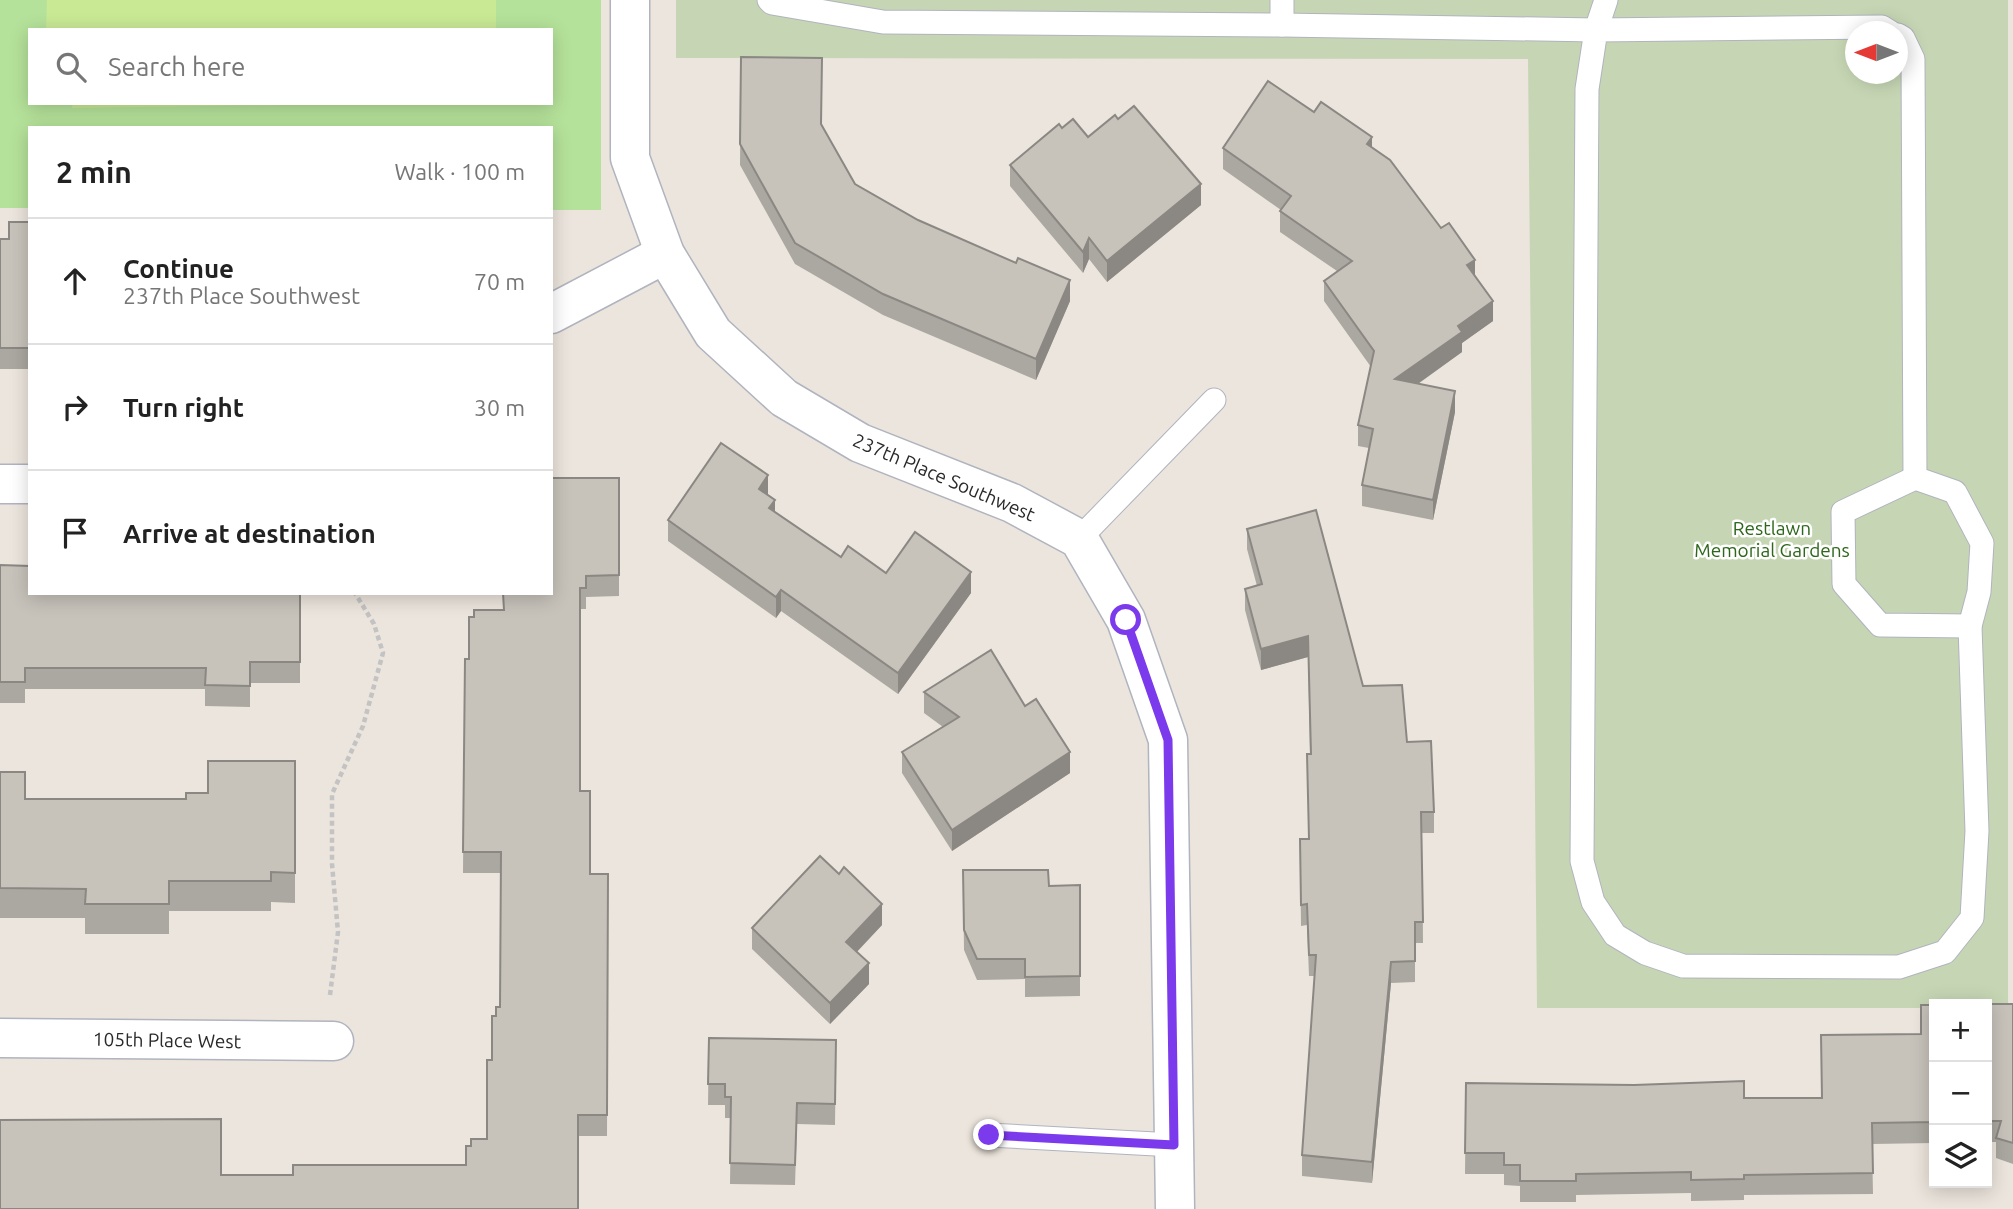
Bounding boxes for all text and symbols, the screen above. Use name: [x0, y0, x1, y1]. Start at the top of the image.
north arrow: [1845, 21, 1908, 84]
search box: [28, 28, 553, 105]
icon: search: [52, 48, 90, 86]
text: Search here: [108, 52, 245, 81]
text: 2 min: [56, 155, 132, 189]
text: Walk · 100 m: [394, 159, 525, 184]
text: Continue: [123, 254, 234, 283]
icon: ahead: [56, 262, 94, 300]
text: 70 m: [474, 269, 525, 294]
text: 237th Place Southwest: [123, 283, 360, 308]
icon: right: [56, 388, 94, 426]
text: Turn right: [123, 393, 244, 422]
text: 30 m: [474, 395, 525, 420]
street label: 237th Place Southwest: [850, 429, 1039, 526]
icon: arrive: [56, 514, 94, 552]
park label: Restlawn Memorial Gardens: [1694, 517, 1850, 561]
text: Arrive at destination: [123, 519, 376, 548]
route start: [1110, 604, 1141, 635]
map controls: [1929, 999, 1992, 1188]
button: +: [1929, 999, 1992, 1062]
street label: 105th Place West: [93, 1028, 242, 1052]
button: −: [1929, 1062, 1992, 1125]
route end: [973, 1119, 1004, 1150]
button: layers: [1929, 1125, 1992, 1188]

